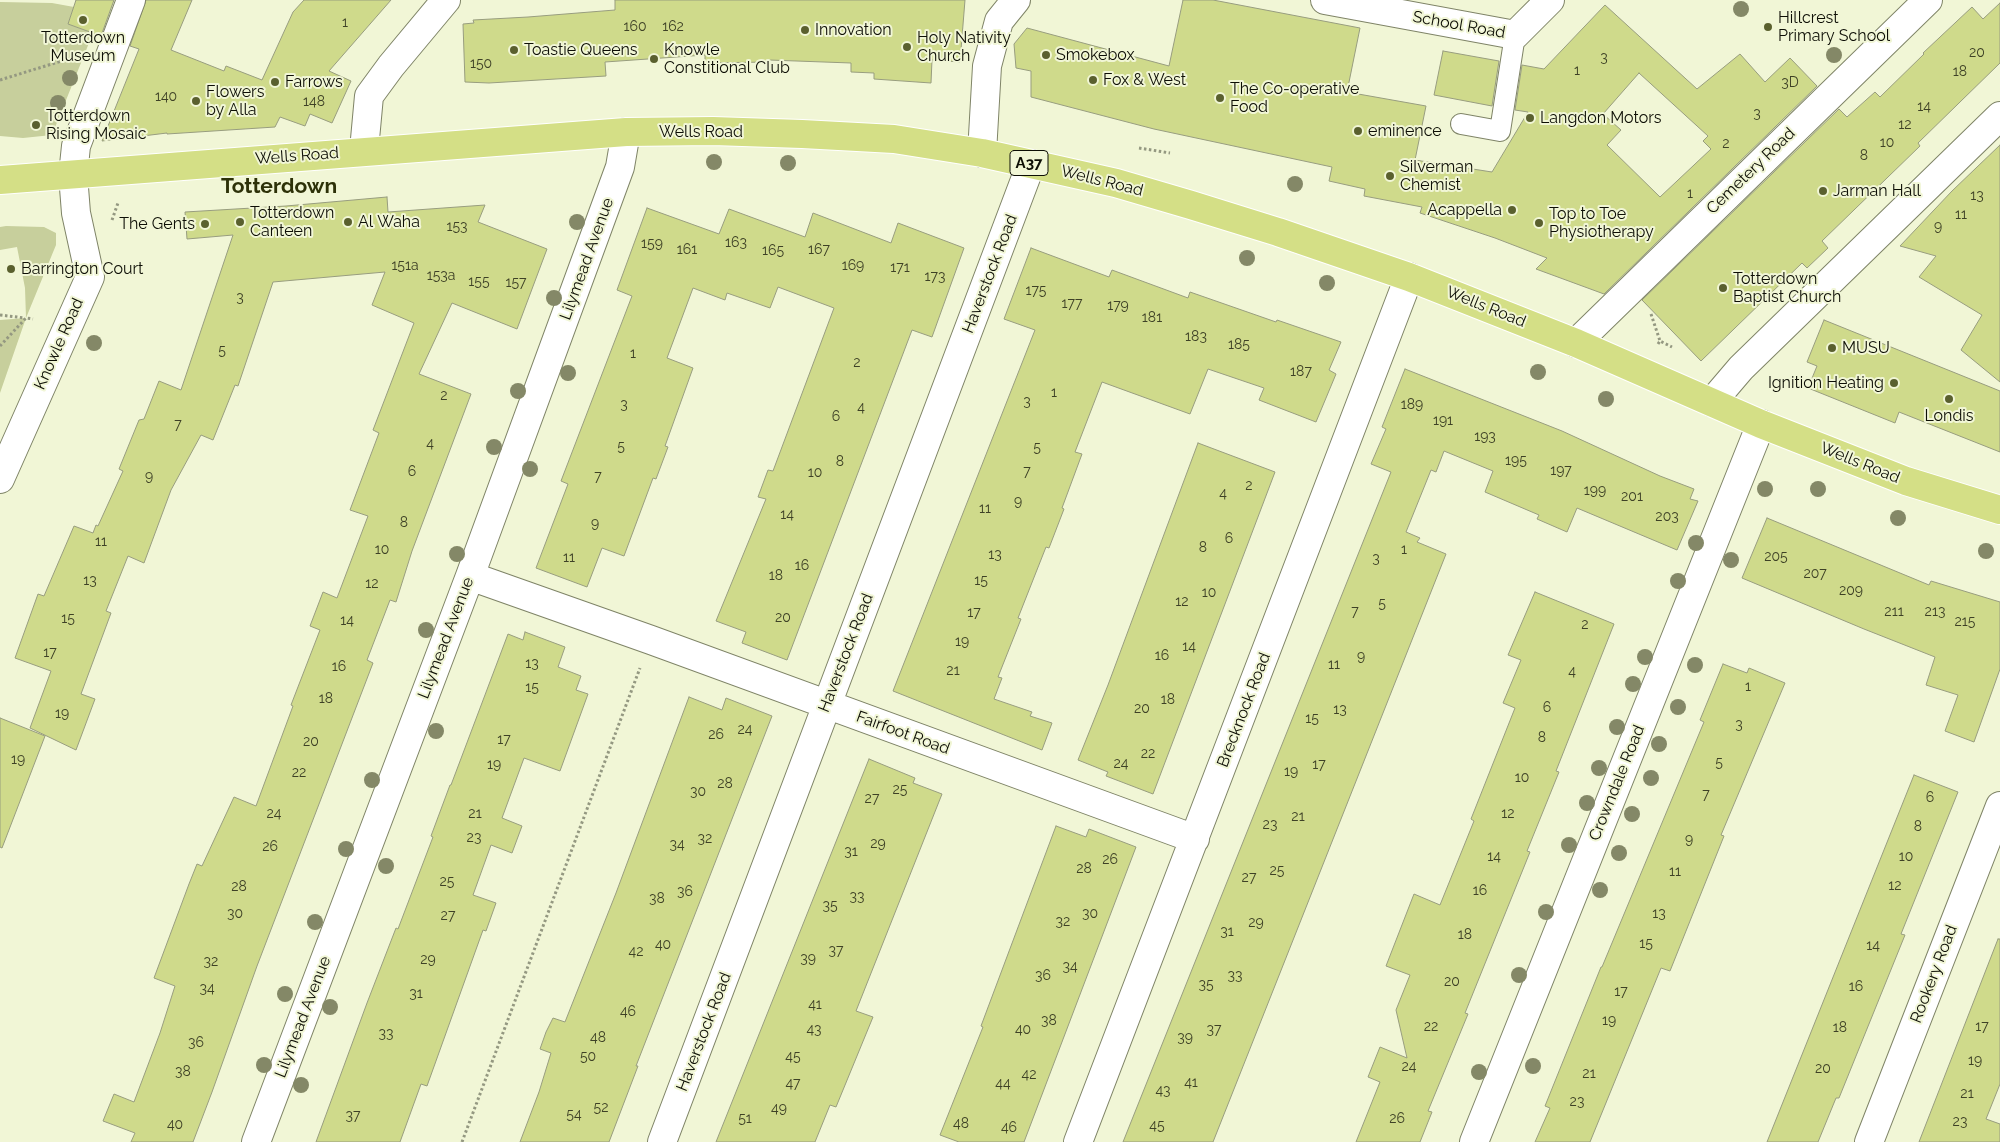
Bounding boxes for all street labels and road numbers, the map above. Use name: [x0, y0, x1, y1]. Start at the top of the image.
street label: School Road: [1411, 7, 1507, 43]
street label: Wells Road: [659, 122, 743, 142]
street label: Cemetery Road: [1703, 124, 1799, 218]
street label: Wells Road: [254, 143, 340, 169]
road number: A37: [1010, 150, 1048, 176]
street label: Wells Road: [1059, 162, 1145, 200]
street label: Lilymead Avenue: [556, 195, 618, 323]
street label: Haverstock Road: [959, 212, 1021, 336]
street label: Wells Road: [1443, 282, 1529, 332]
street label: Knowle Road: [30, 295, 88, 393]
street label: Wells Road: [1817, 438, 1903, 488]
street label: Lilymead Avenue: [414, 575, 478, 701]
street label: Haverstock Road: [815, 591, 877, 715]
street label: Brecknock Road: [1213, 650, 1275, 770]
street label: Fairfoot Road: [854, 707, 952, 759]
street label: Crowndale Road: [1585, 722, 1649, 844]
street label: Rookery Road: [1907, 922, 1961, 1026]
street label: Lilymead Avenue: [271, 954, 335, 1080]
street label: Haverstock Road: [673, 970, 735, 1094]

